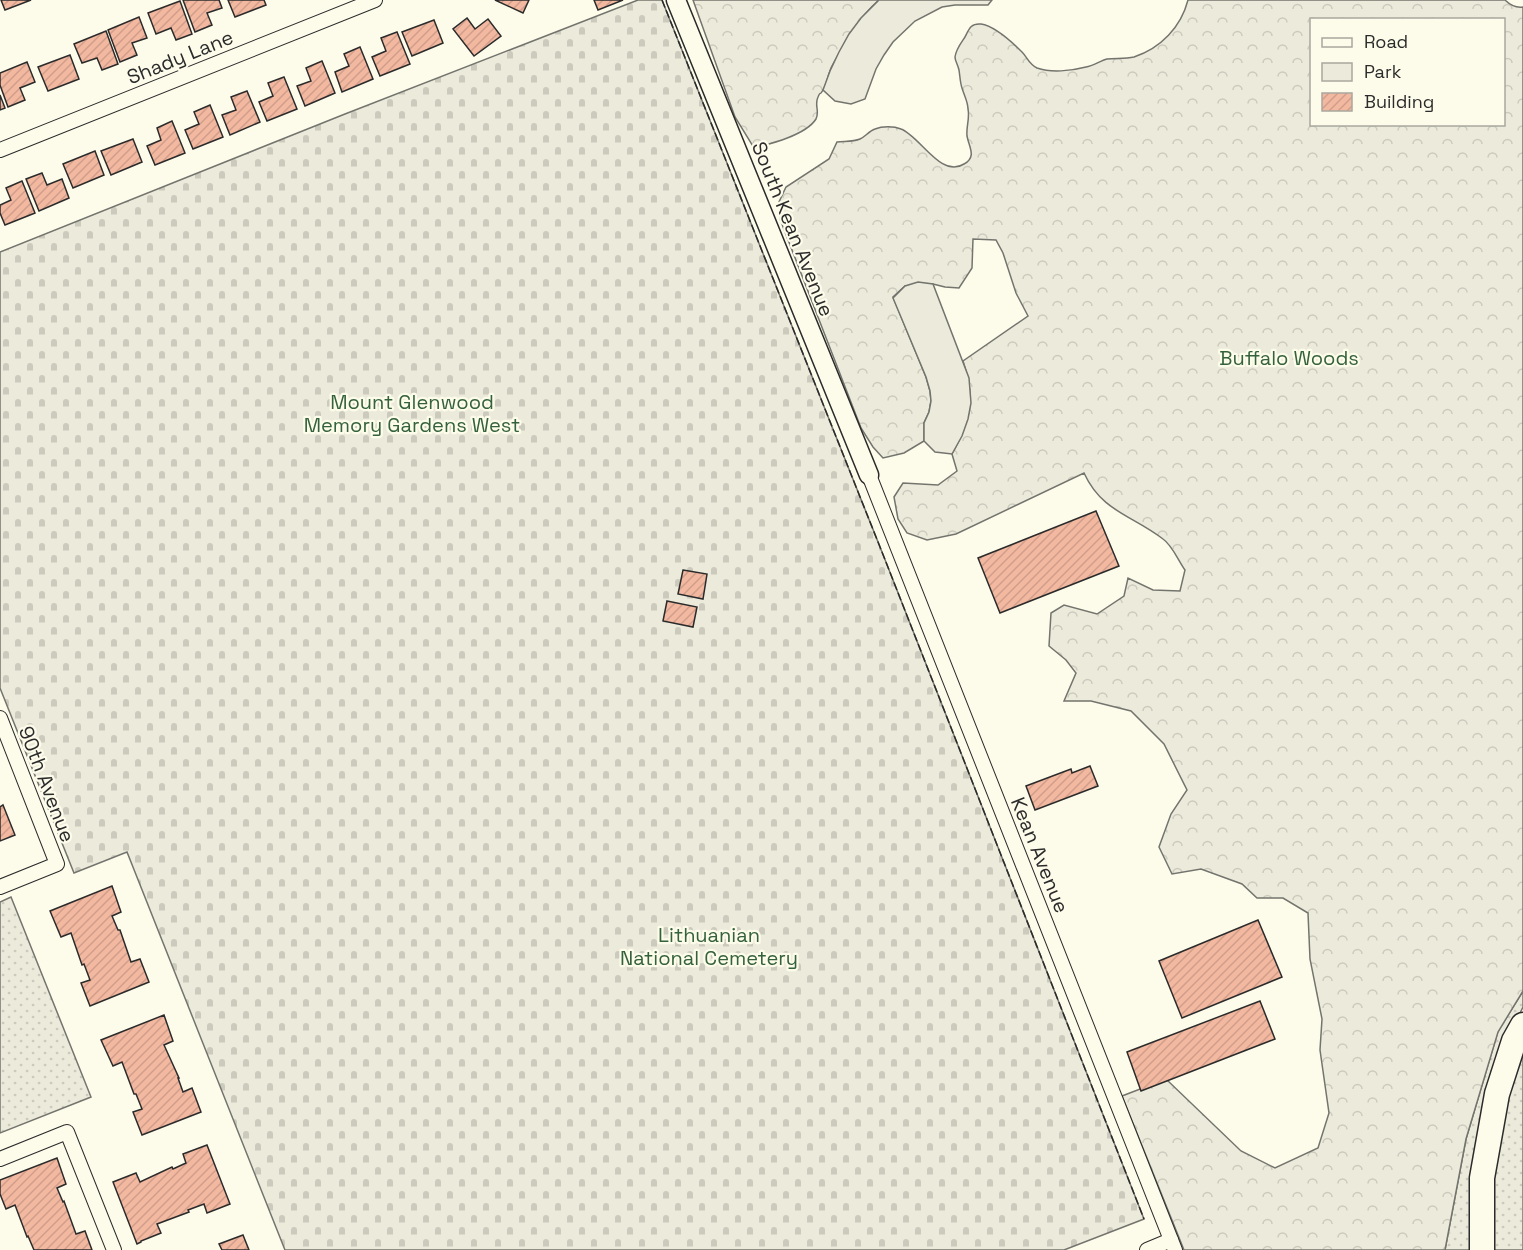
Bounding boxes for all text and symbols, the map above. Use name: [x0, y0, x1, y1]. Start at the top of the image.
legend: [1310, 18, 1505, 126]
street label: Shady Lane: [123, 24, 237, 90]
text: Road: [1364, 30, 1408, 53]
text: Park: [1364, 60, 1402, 83]
text: Building: [1364, 90, 1434, 113]
street label: South Kean Avenue: [746, 138, 840, 320]
park label: Buffalo Woods: [1219, 345, 1359, 371]
park label: Mount Glenwood Memory Gardens West: [304, 389, 520, 438]
street label: 90th Avenue: [13, 722, 81, 846]
street label: Kean Avenue: [1005, 793, 1075, 917]
park label: Lithuanian National Cemetery: [620, 922, 798, 971]

